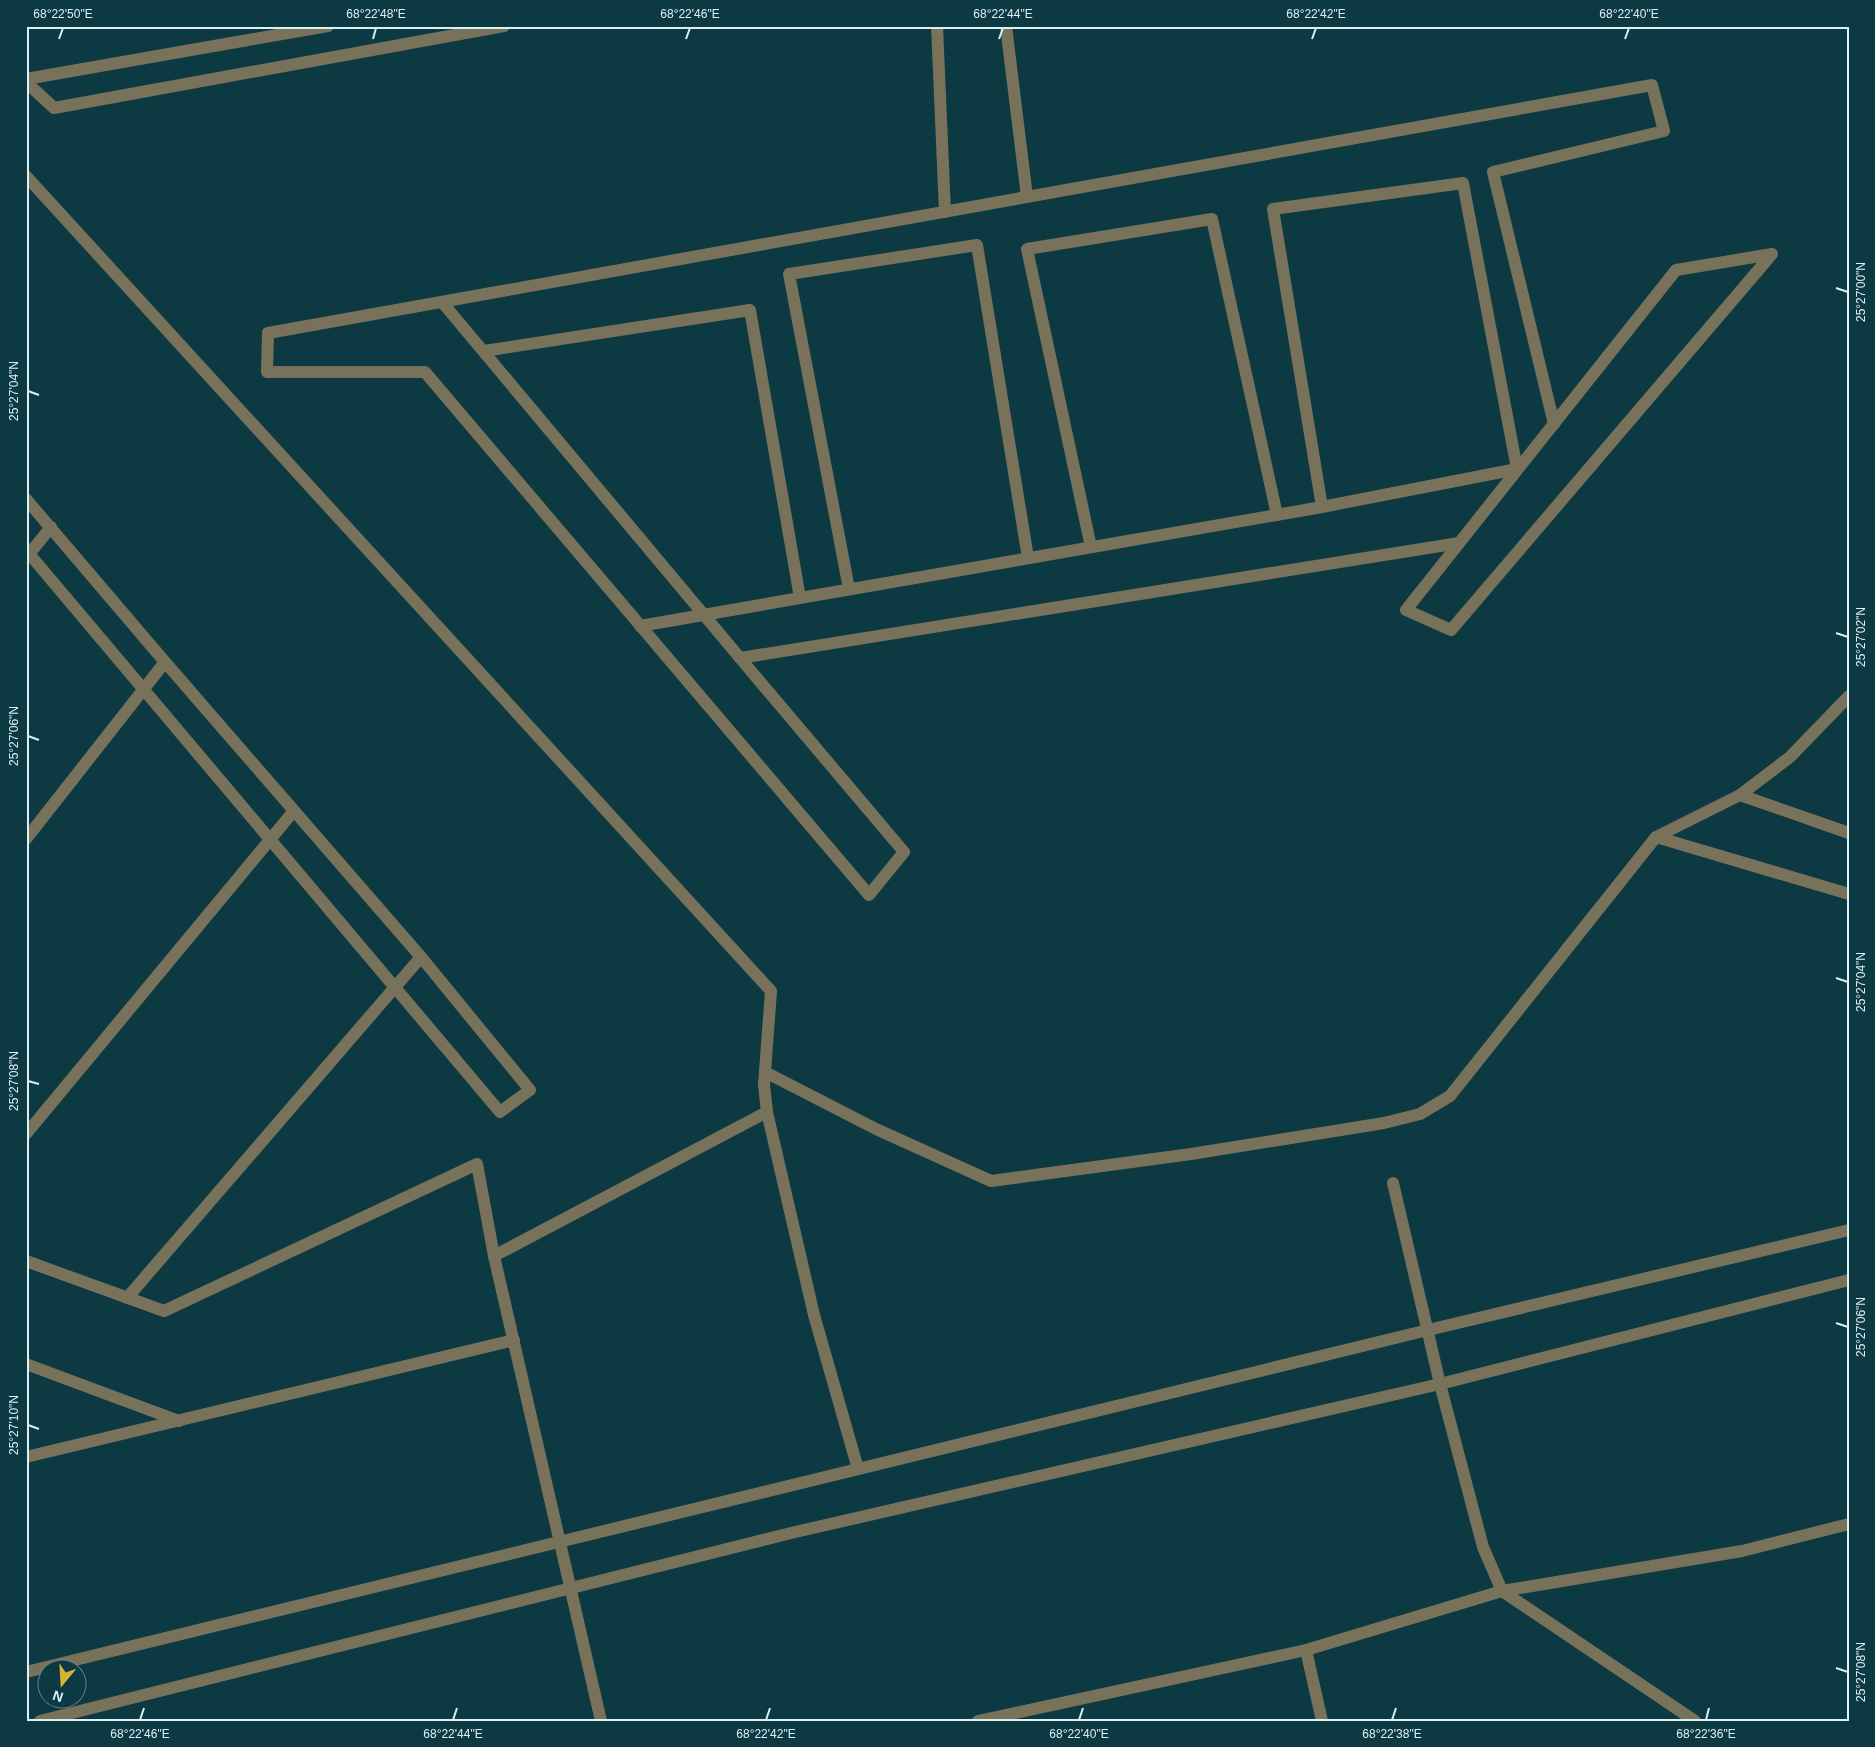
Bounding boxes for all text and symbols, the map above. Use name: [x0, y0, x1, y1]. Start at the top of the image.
text: 68°22'50"E: [33, 7, 93, 21]
text: 68°22'48"E: [346, 7, 406, 21]
text: 68°22'46"E: [660, 7, 720, 21]
text: 68°22'44"E: [973, 7, 1033, 21]
text: 68°22'42"E: [1286, 7, 1346, 21]
text: 68°22'40"E: [1599, 7, 1659, 21]
text: 25°27'00"N: [1854, 262, 1868, 322]
text: 25°27'04"N: [7, 361, 21, 421]
text: 25°27'02"N: [1854, 607, 1868, 667]
text: 25°27'06"N: [7, 706, 21, 766]
text: 25°27'04"N: [1854, 952, 1868, 1012]
text: 25°27'08"N: [7, 1051, 21, 1111]
text: 25°27'06"N: [1854, 1297, 1868, 1357]
text: 25°27'10"N: [7, 1395, 21, 1455]
text: 25°27'08"N: [1854, 1642, 1868, 1702]
north arrow: [38, 1660, 88, 1710]
text: N: [51, 1687, 65, 1706]
text: 68°22'46"E: [110, 1727, 170, 1741]
text: 68°22'44"E: [423, 1727, 483, 1741]
text: 68°22'42"E: [736, 1727, 796, 1741]
text: 68°22'40"E: [1049, 1727, 1109, 1741]
text: 68°22'38"E: [1362, 1727, 1422, 1741]
text: 68°22'36"E: [1676, 1727, 1736, 1741]

